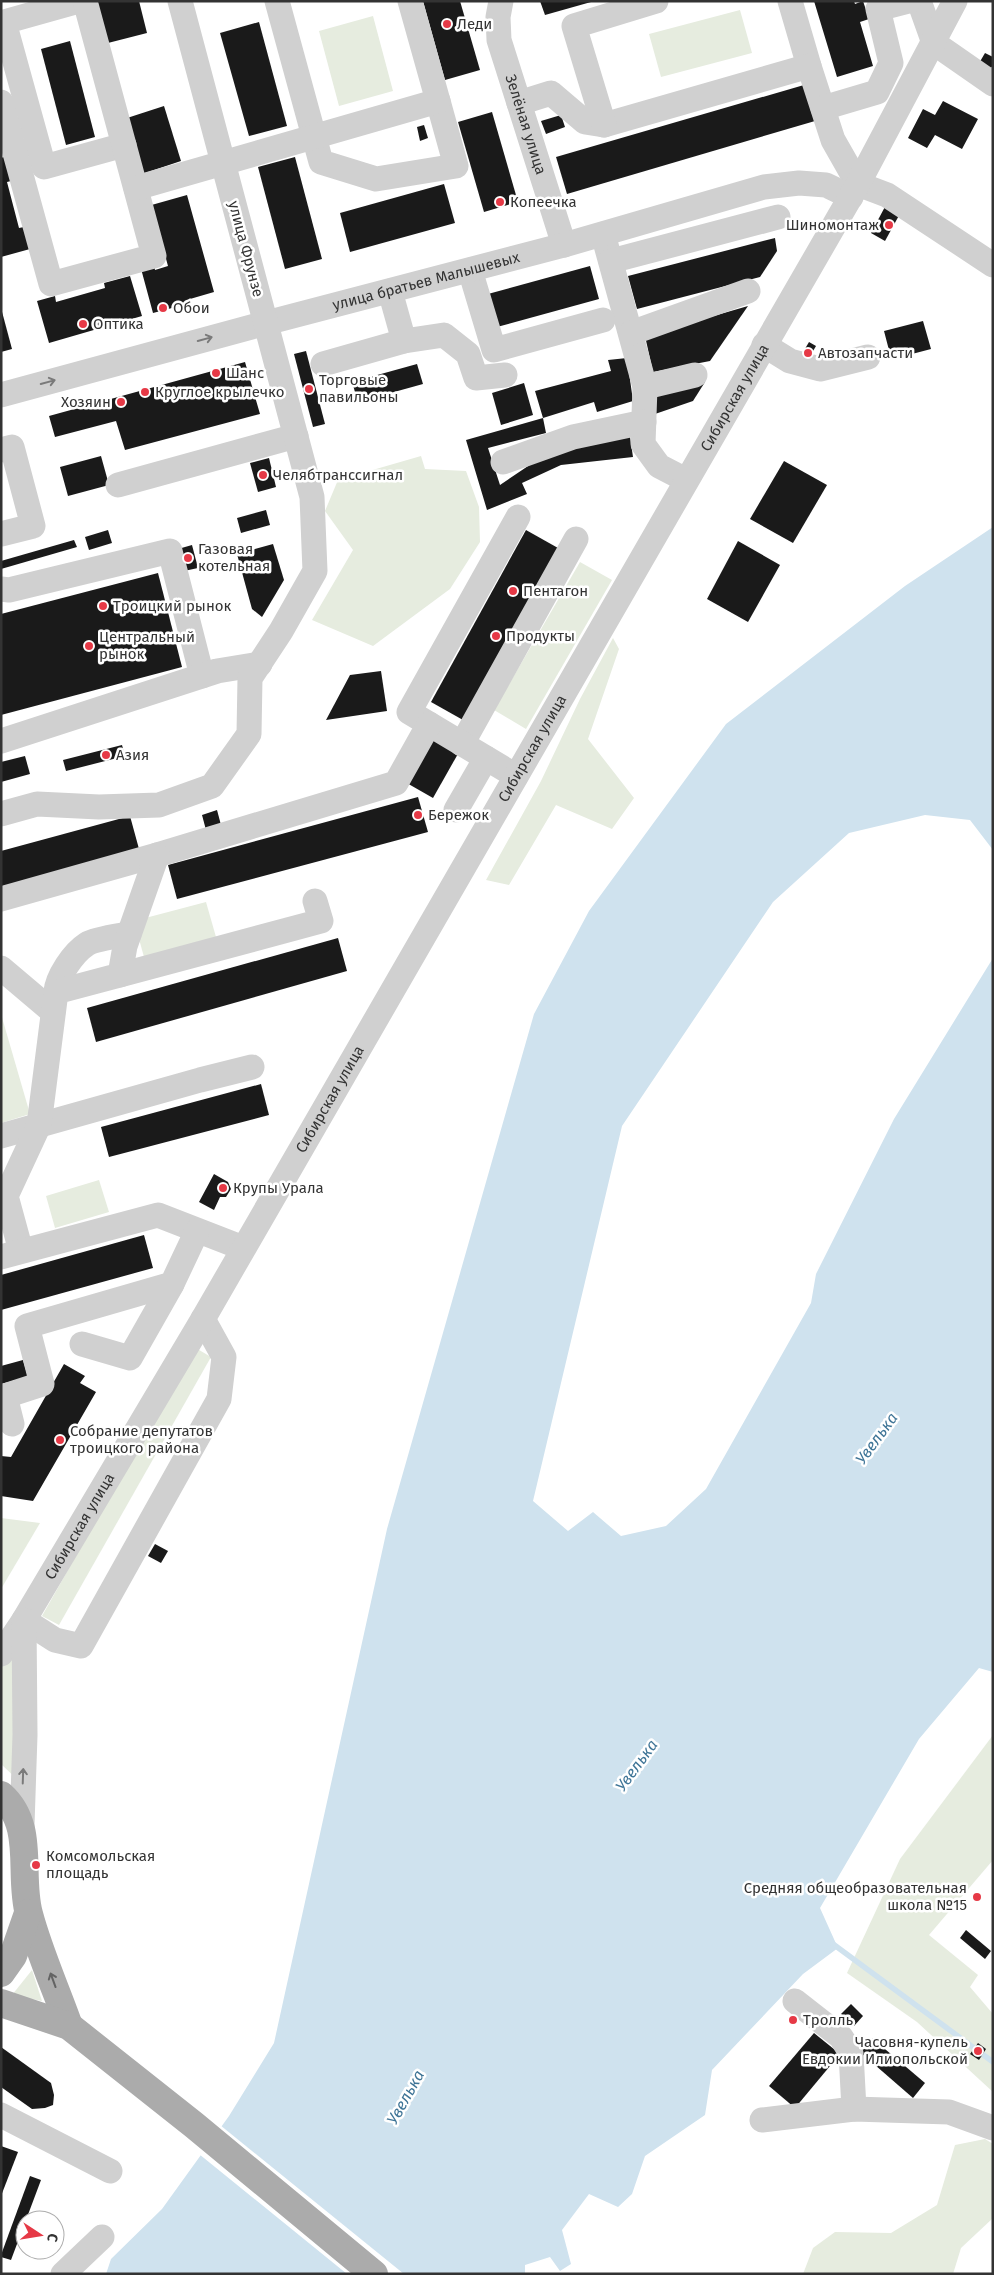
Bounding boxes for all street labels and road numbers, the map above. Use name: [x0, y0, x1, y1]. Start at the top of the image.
street label: Зелёная улица: [502, 72, 550, 177]
street label: улица Фрунзе: [225, 199, 267, 299]
street label: улица братьев Малышевых: [331, 248, 522, 314]
street label: Сибирская улица: [697, 341, 773, 454]
street label: Сибирская улица: [494, 692, 570, 805]
street label: Сибирская улица: [292, 1042, 368, 1156]
street label: Сибирская улица: [41, 1470, 118, 1583]

